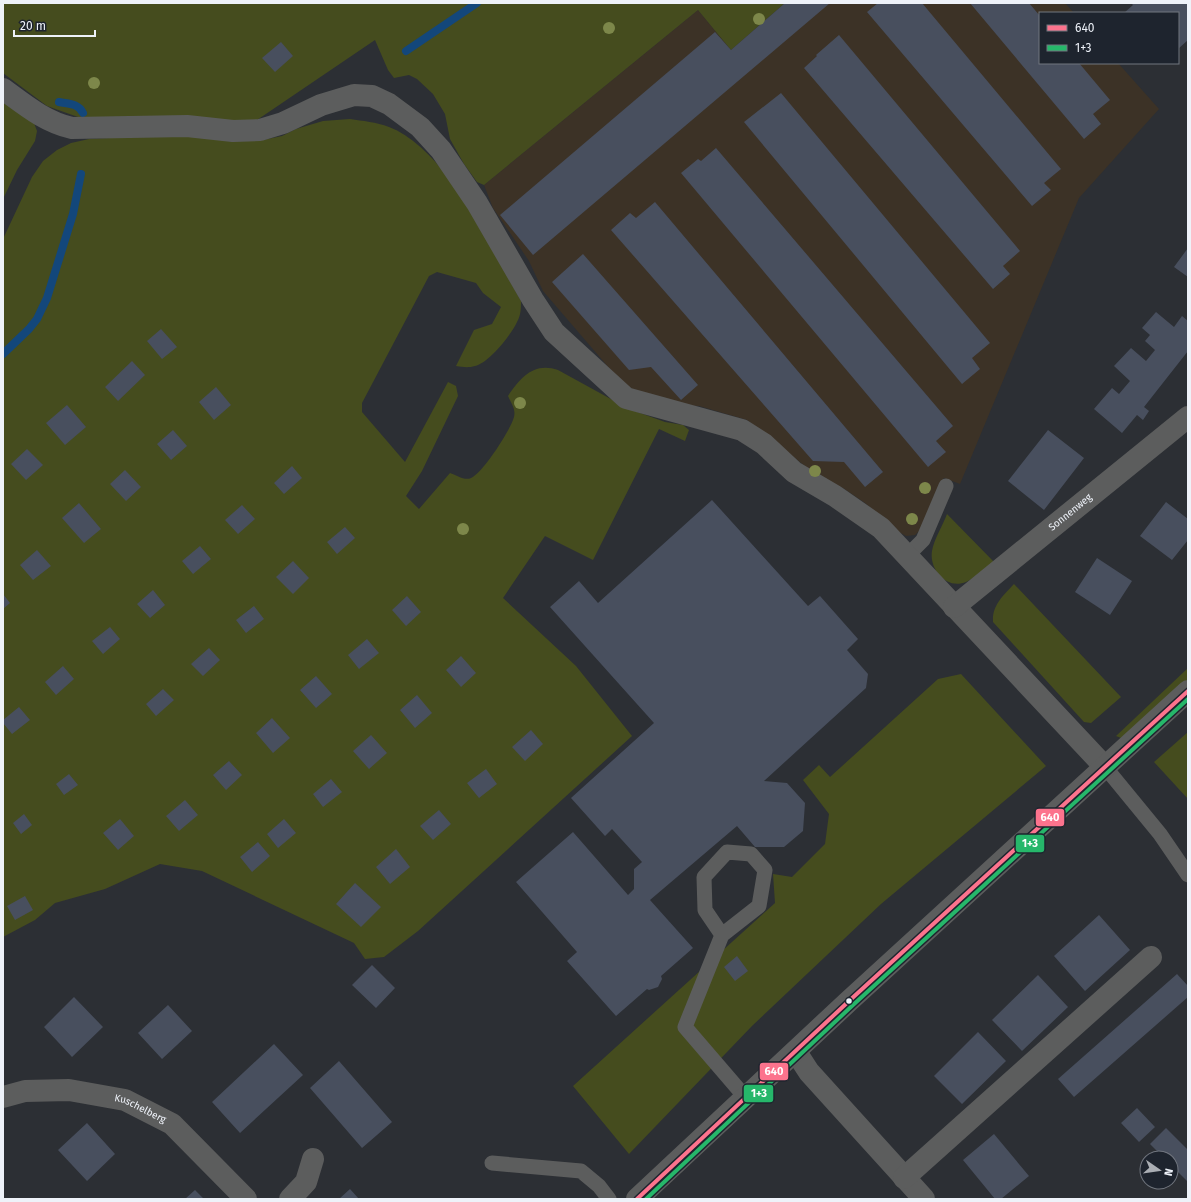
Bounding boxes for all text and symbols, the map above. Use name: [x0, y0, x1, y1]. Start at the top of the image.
scale bar: [14, 12, 95, 38]
legend: [1039, 12, 1179, 64]
text: 20 m: [20, 19, 46, 33]
text: 640: [1075, 21, 1095, 35]
text: 1+3: [1075, 41, 1091, 55]
street label: Sonnenweg: [1046, 491, 1095, 534]
line badge: 640: [1035, 808, 1065, 827]
text: 640: [1041, 811, 1060, 824]
line badge: 1+3: [1015, 834, 1045, 853]
text: 1+3: [1022, 837, 1038, 850]
unlabelled marker: [844, 996, 854, 1006]
line badge: 640: [759, 1062, 789, 1081]
text: 640: [765, 1065, 784, 1078]
line badge: 1+3: [743, 1084, 774, 1103]
text: 1+3: [751, 1087, 767, 1100]
street label: Kuschelberg: [114, 1092, 169, 1126]
north arrow: [1139, 1150, 1179, 1190]
text: N: [1161, 1167, 1175, 1177]

